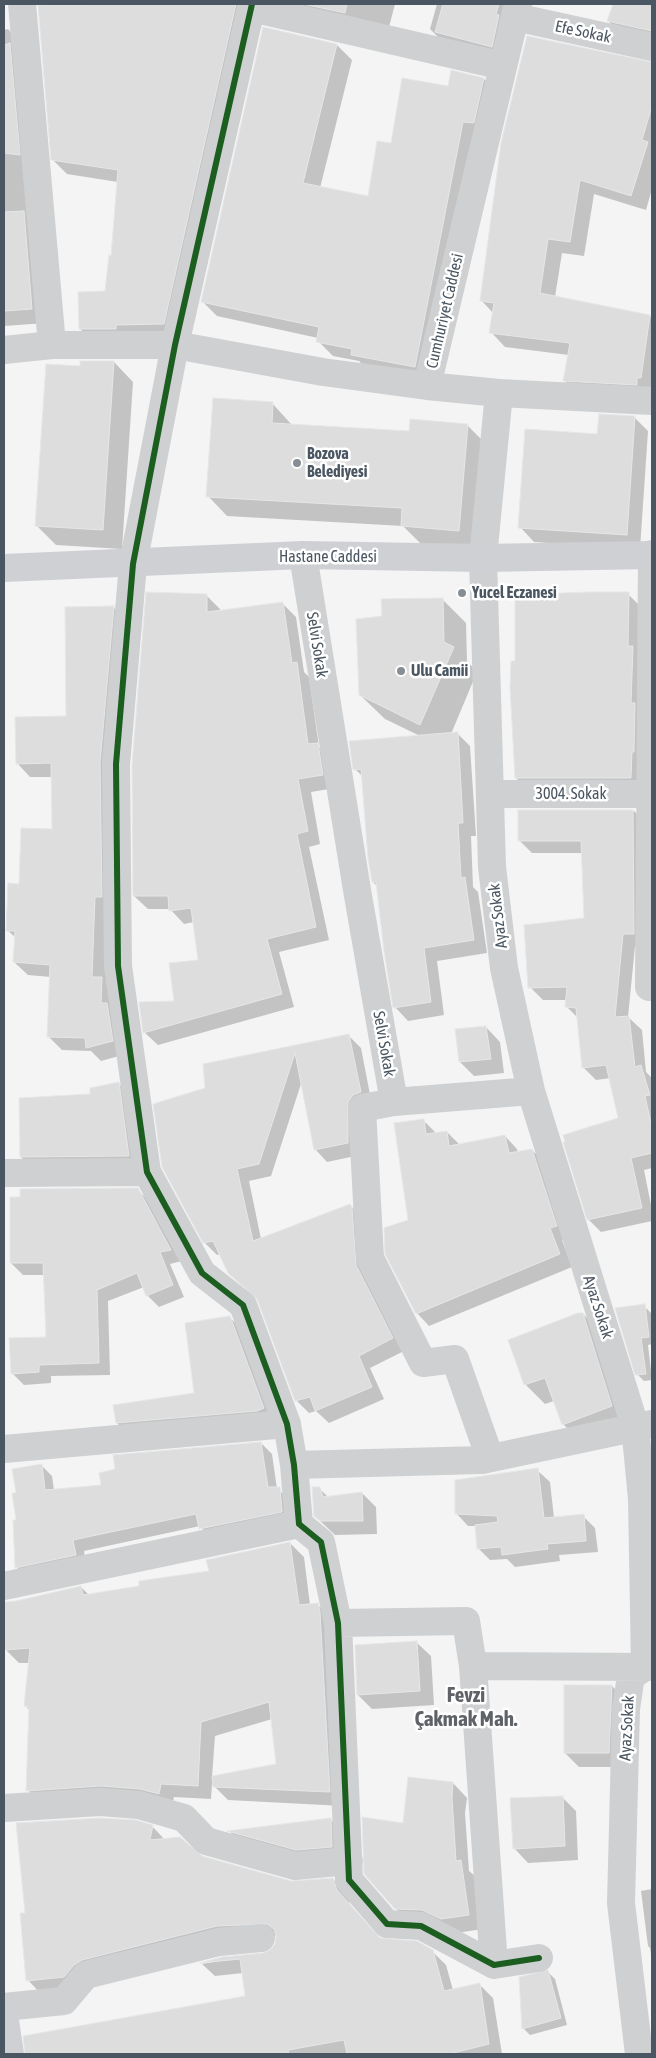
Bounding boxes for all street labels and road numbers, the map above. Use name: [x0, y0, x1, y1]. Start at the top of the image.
street label: Efe Sokak: [553, 17, 613, 47]
street label: Cumhuriyet Caddesi: [422, 252, 468, 370]
street label: Hastane Caddesi: [279, 547, 377, 567]
street label: Selvi Sokak: [302, 611, 332, 679]
street label: 3004. Sokak: [536, 784, 606, 804]
street label: Ayaz Sokak: [484, 882, 512, 950]
street label: Selvi Sokak: [369, 1010, 399, 1078]
street label: Ayaz Sokak: [579, 1273, 617, 1341]
street label: Ayaz Sokak: [616, 1695, 638, 1761]

